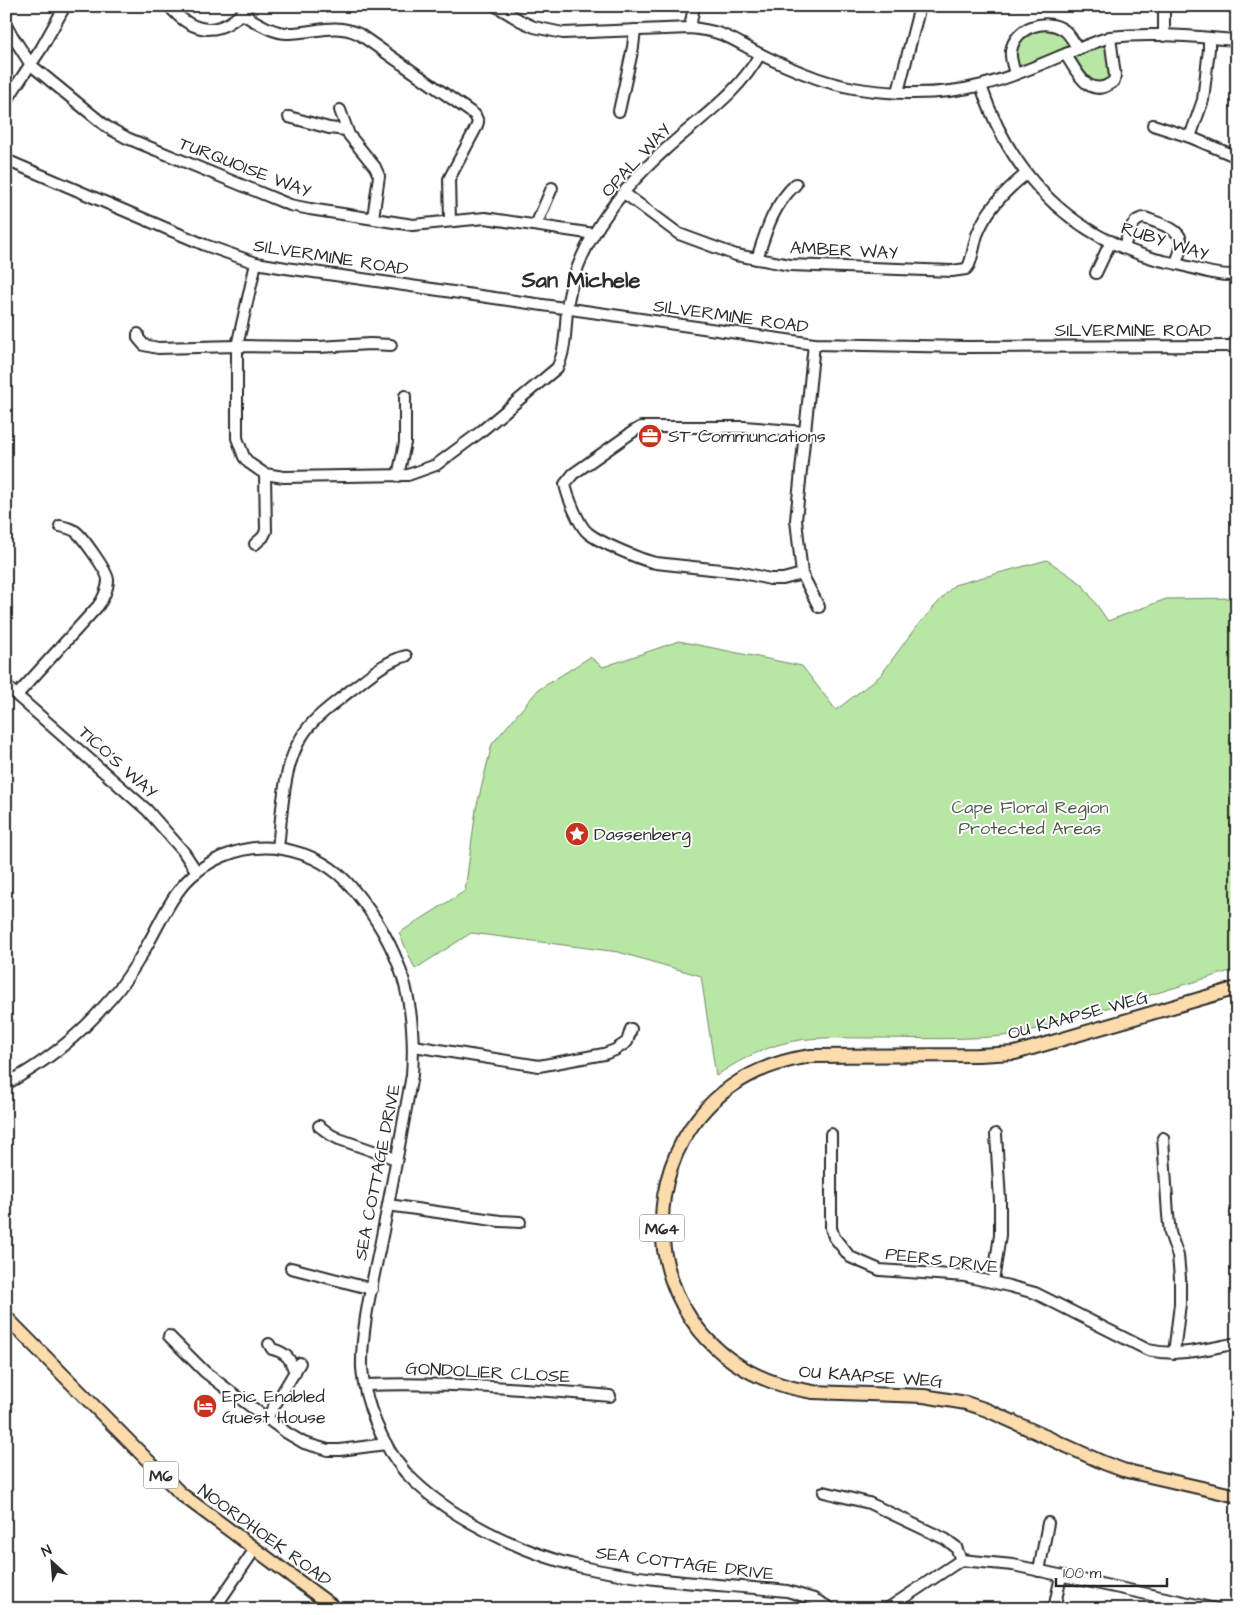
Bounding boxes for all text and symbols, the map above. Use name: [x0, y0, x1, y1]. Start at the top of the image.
street label: OPAL WAY: [596, 118, 677, 203]
street label: TURQUOISE WAY: [175, 131, 315, 204]
street label: RUBY WAY: [1118, 216, 1212, 267]
street label: SILVERMINE ROAD: [252, 233, 410, 282]
street label: AMBER WAY: [789, 235, 899, 266]
district label: San Michele: [521, 265, 640, 296]
street label: SILVERMINE ROAD: [652, 293, 810, 340]
street label: SILVERMINE ROAD: [1055, 318, 1212, 343]
office icon: ST Communcations: [637, 423, 663, 449]
place label: ST Communcations: [668, 424, 826, 449]
street label: TICO'S WAY: [73, 720, 163, 805]
park label: Cape Floral Region Protected Areas: [951, 795, 1109, 841]
place icon: Dassenberg: [564, 821, 590, 847]
place label: Dassenberg: [594, 822, 691, 848]
street label: OU KAAPSE WEG: [1005, 985, 1152, 1046]
street label: SEA COTTAGE DRIVE: [348, 1081, 407, 1262]
road number: M64: [640, 1214, 684, 1242]
street label: PEERS DRIVE: [884, 1241, 1000, 1280]
street label: GONDOLIER CLOSE: [405, 1356, 571, 1389]
street label: OU KAAPSE WEG: [798, 1359, 944, 1394]
place label: Epic Enabled Guest House: [222, 1384, 326, 1430]
hotel icon: Epic Enabled Guest House: [192, 1393, 218, 1419]
road number: M6: [144, 1462, 178, 1488]
street label: NOORDHOEK ROAD: [193, 1478, 337, 1593]
north arrow: [28, 1538, 78, 1588]
text: N: [38, 1540, 55, 1562]
street label: SEA COTTAGE DRIVE: [594, 1540, 776, 1587]
scale bar: [1056, 1555, 1167, 1587]
text: 100 m: [1063, 1563, 1102, 1584]

